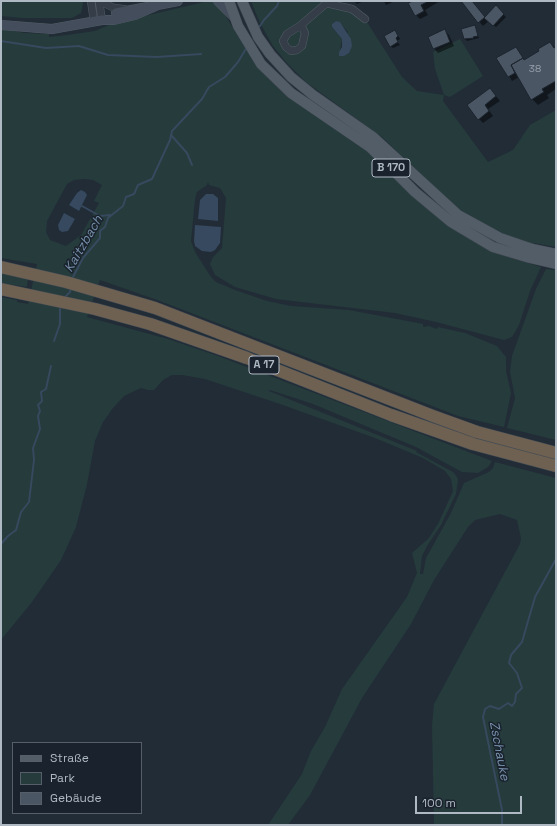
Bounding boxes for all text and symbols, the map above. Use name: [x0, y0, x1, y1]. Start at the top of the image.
house number: 38: [529, 63, 541, 75]
road number: B 170: [372, 159, 410, 177]
water label: Kaitzbach: [62, 213, 106, 275]
road number: A 17: [249, 356, 279, 374]
water label: Zschauke: [486, 720, 512, 782]
legend: [12, 742, 142, 814]
text: Straße: [50, 750, 89, 766]
text: Park: [50, 770, 75, 786]
scale bar: [417, 788, 524, 814]
text: Gebäude: [50, 790, 102, 806]
text: 100 m: [422, 795, 456, 811]

